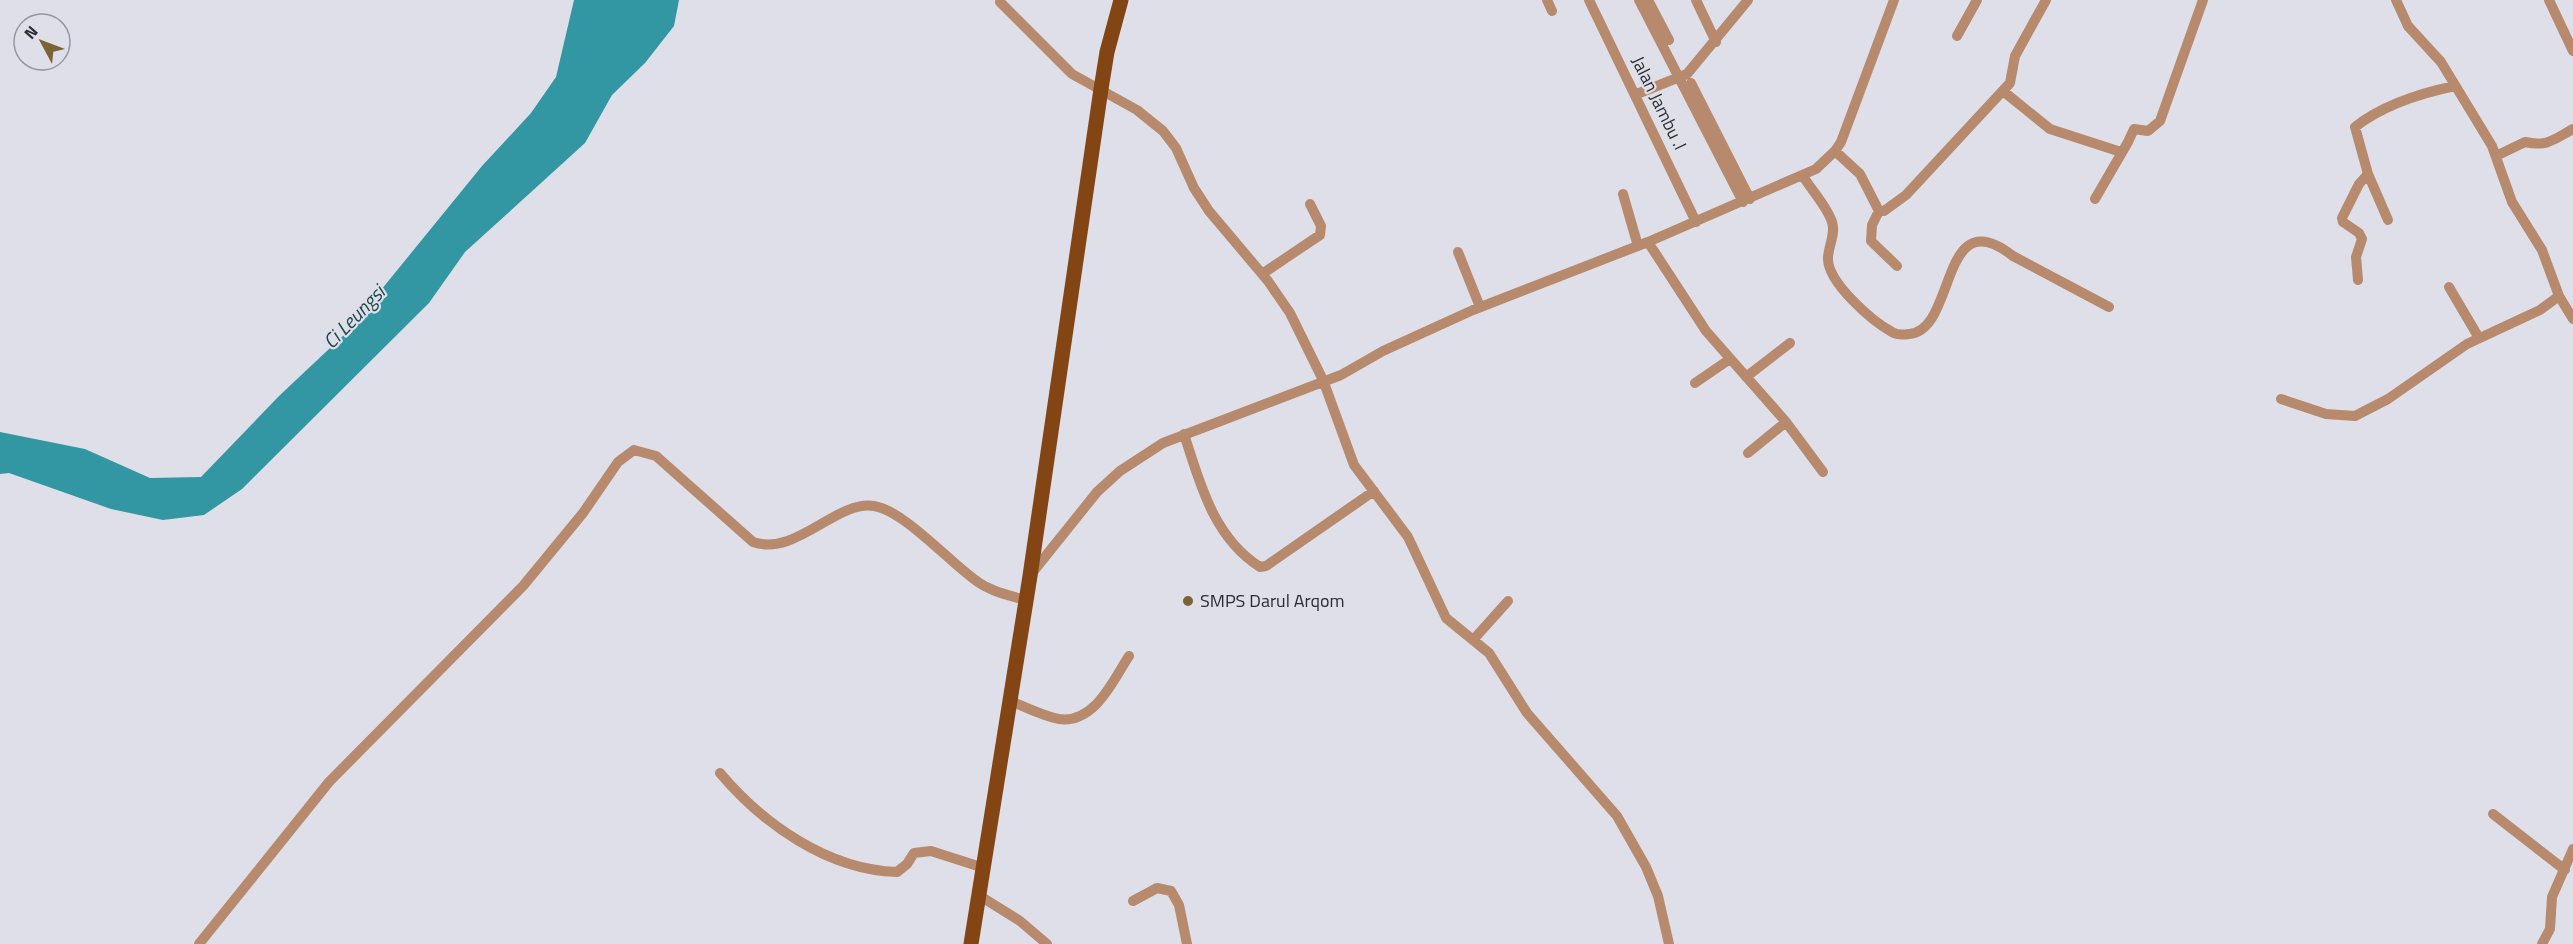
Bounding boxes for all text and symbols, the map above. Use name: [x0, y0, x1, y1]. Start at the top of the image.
north arrow: [12, 12, 72, 72]
text: N: [18, 20, 43, 44]
street label: Jalan Jambu .I: [1625, 51, 1694, 154]
water label: Ci Leungsi: [315, 276, 394, 356]
place label: SMPS Darul Arqom: [1200, 587, 1345, 614]
marker: SMPS Darul Arqom: [1181, 594, 1195, 608]

